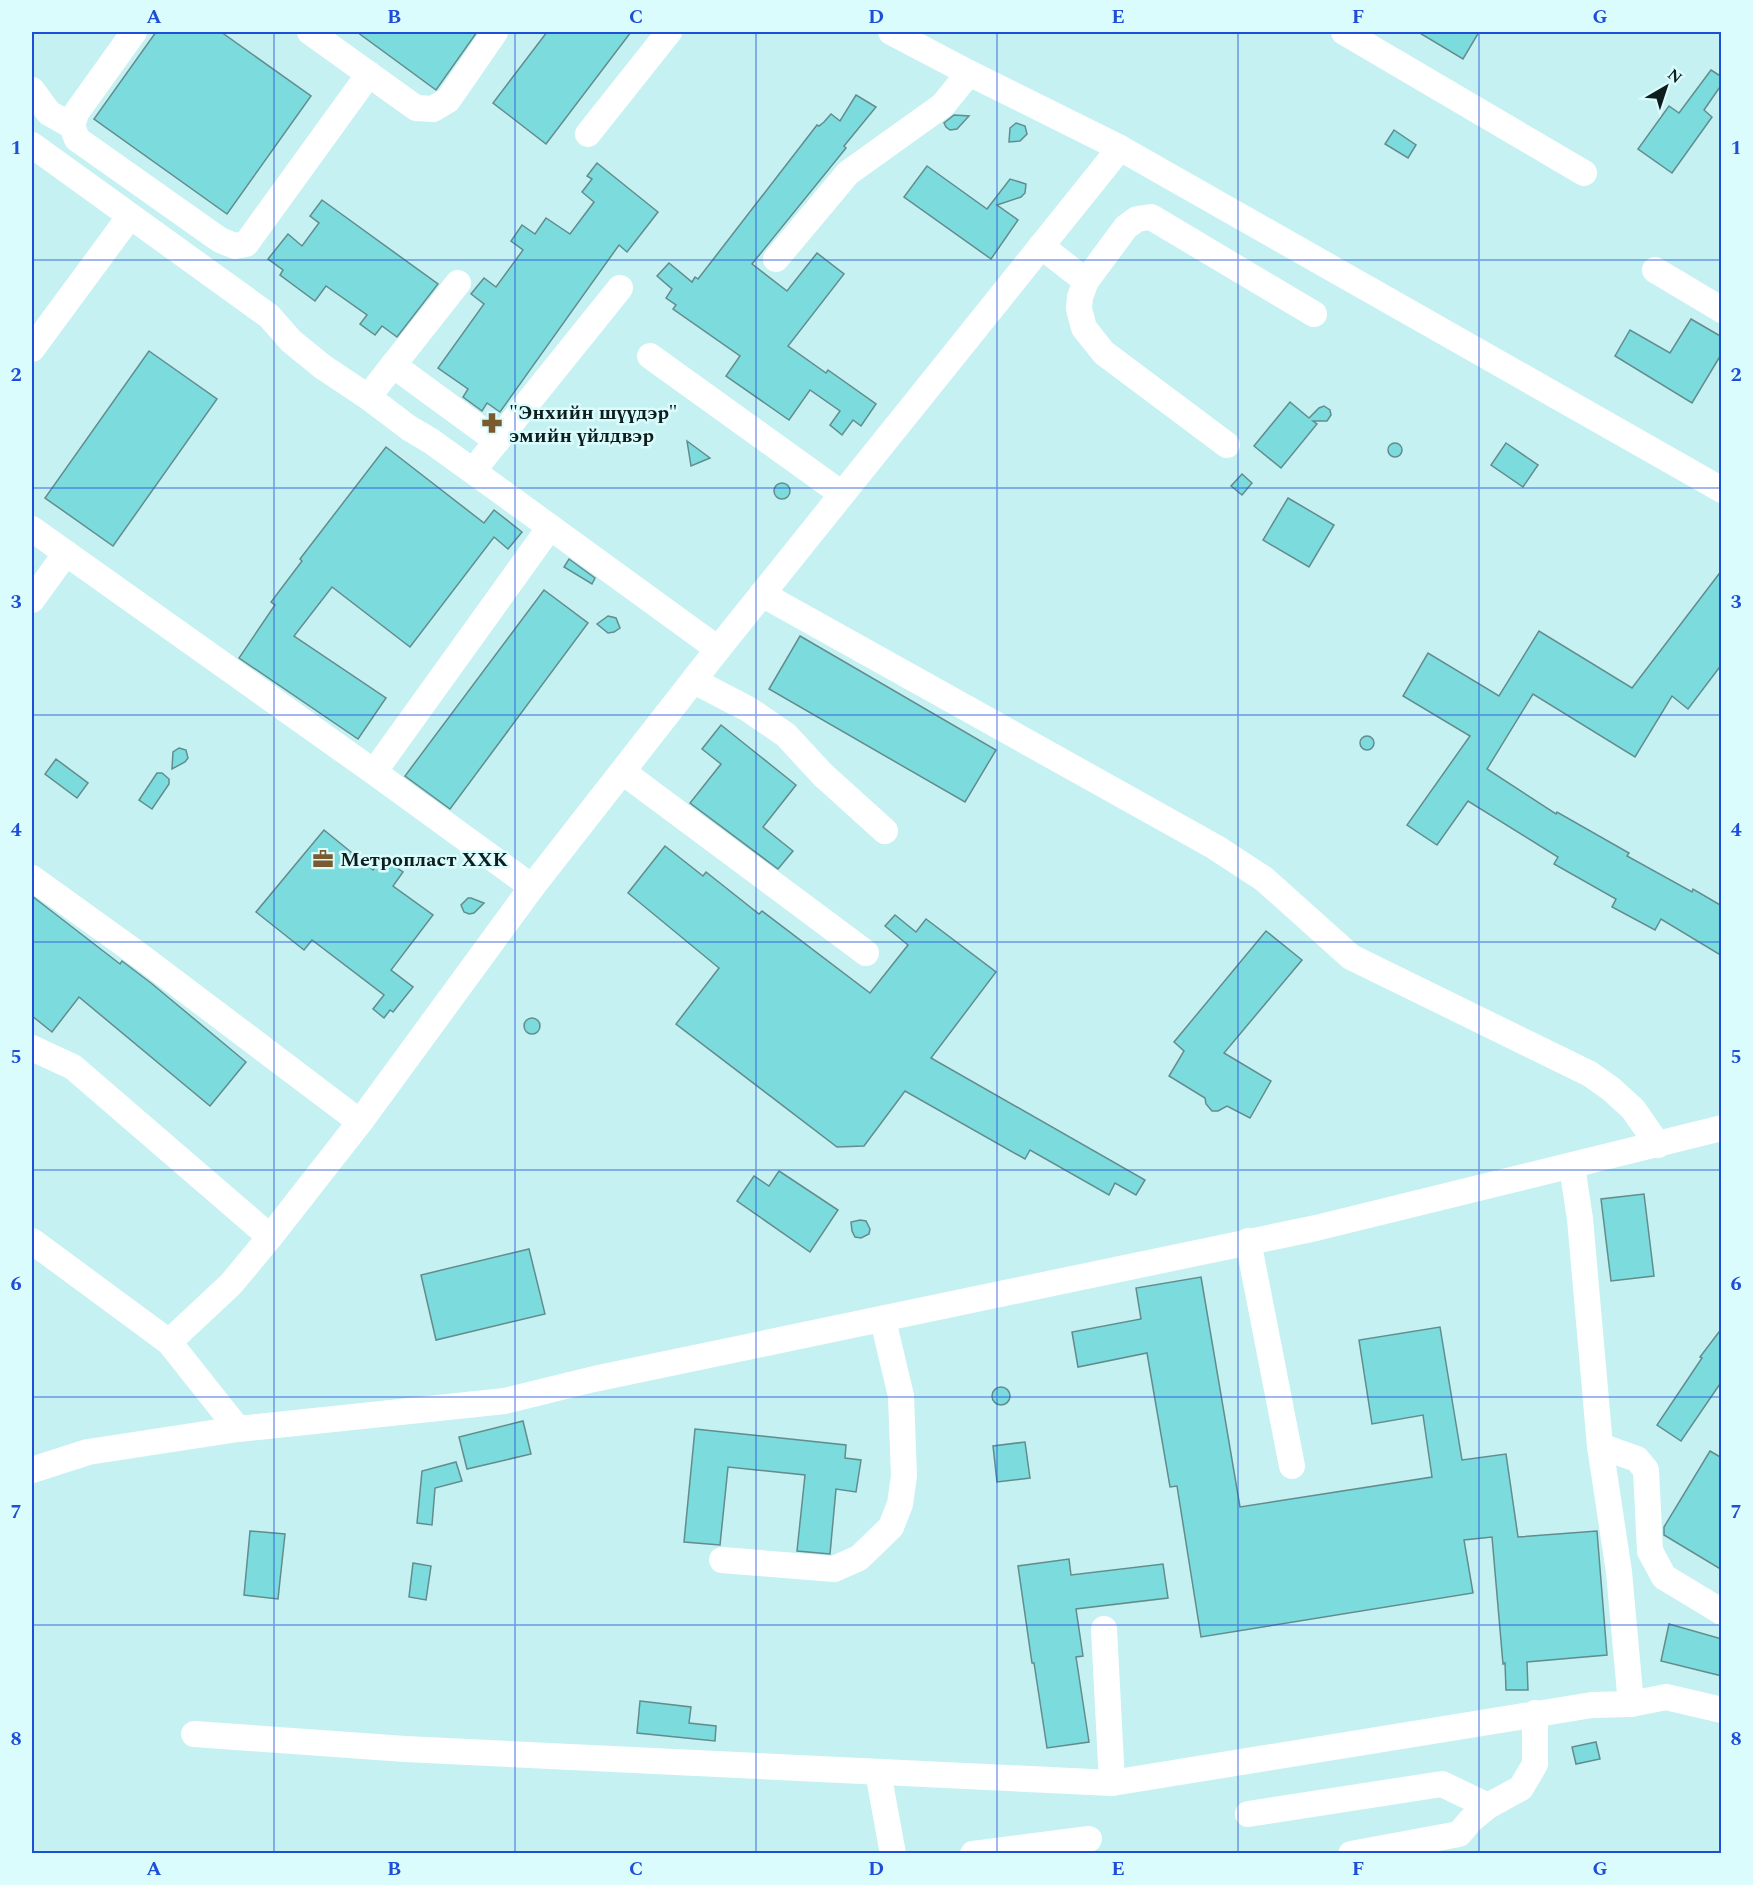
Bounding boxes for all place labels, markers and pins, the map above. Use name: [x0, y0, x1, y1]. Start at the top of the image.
place label: "Энхийн шүүдэр" эмийн үйлдвэр: [509, 398, 678, 451]
pharmacy icon: "Энхийн шүүдэр" эмийн үйлдвэр: [480, 411, 504, 435]
place label: Метропласт ХХК: [340, 845, 509, 875]
office icon: Метропласт ХХК: [311, 847, 335, 871]

